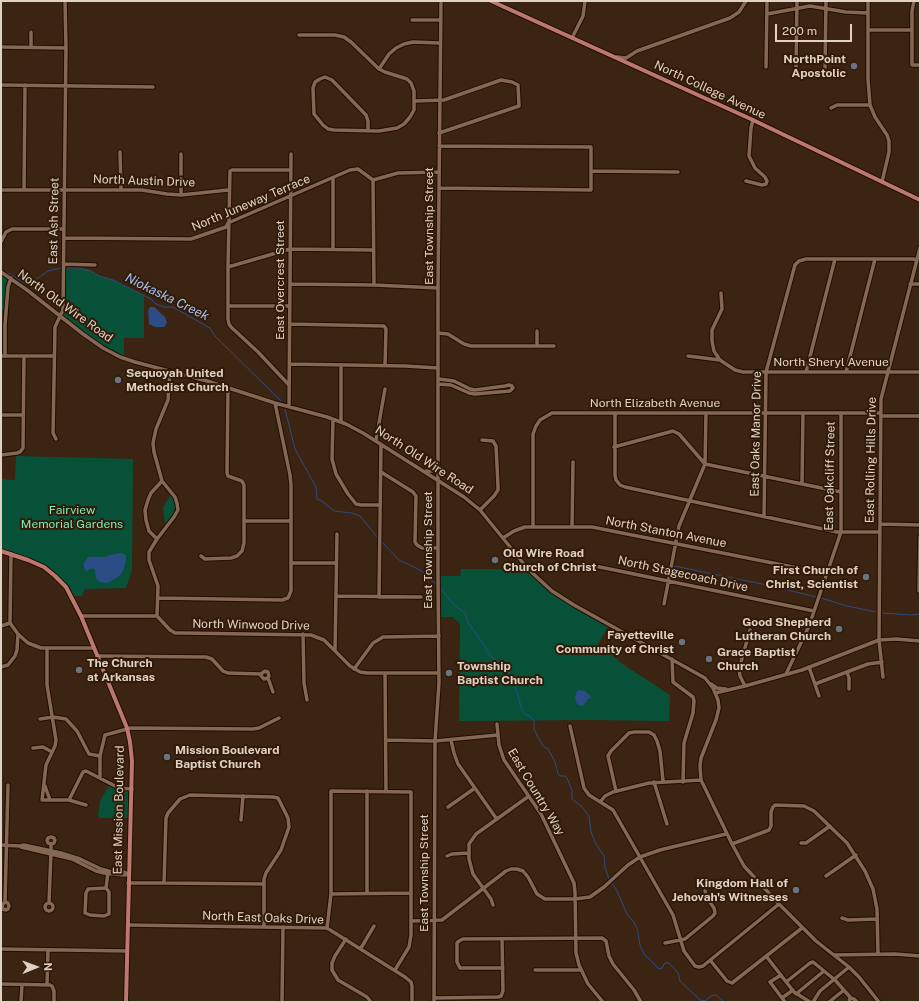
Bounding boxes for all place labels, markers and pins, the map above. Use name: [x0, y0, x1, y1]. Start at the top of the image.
place label: NorthPoint Apostolic: [783, 52, 846, 80]
marker: NorthPoint Apostolic: [849, 61, 859, 71]
place label: Sequoyah United Methodist Church: [126, 366, 229, 394]
marker: Sequoyah United Methodist Church: [113, 375, 123, 385]
place label: Old Wire Road Church of Christ: [503, 546, 597, 574]
marker: Old Wire Road Church of Christ: [490, 555, 500, 565]
place label: First Church of Christ, Scientist: [766, 563, 858, 591]
marker: First Church of Christ, Scientist: [861, 572, 871, 582]
place label: Good Shepherd Lutheran Church: [735, 615, 831, 643]
marker: Good Shepherd Lutheran Church: [834, 624, 844, 634]
place label: Fayetteville Community of Christ: [556, 628, 674, 656]
marker: Fayetteville Community of Christ: [677, 637, 687, 647]
place label: Grace Baptist Church: [717, 645, 795, 673]
marker: Grace Baptist Church: [704, 654, 714, 664]
place label: The Church at Arkansas: [87, 656, 155, 684]
place label: Township Baptist Church: [457, 659, 543, 687]
marker: The Church at Arkansas: [74, 665, 84, 675]
marker: Township Baptist Church: [444, 668, 454, 678]
place label: Mission Boulevard Baptist Church: [175, 743, 279, 771]
marker: Mission Boulevard Baptist Church: [162, 752, 172, 762]
place label: Kingdom Hall of Jehovah's Witnesses: [672, 876, 788, 904]
marker: Kingdom Hall of Jehovah's Witnesses: [791, 885, 801, 895]

